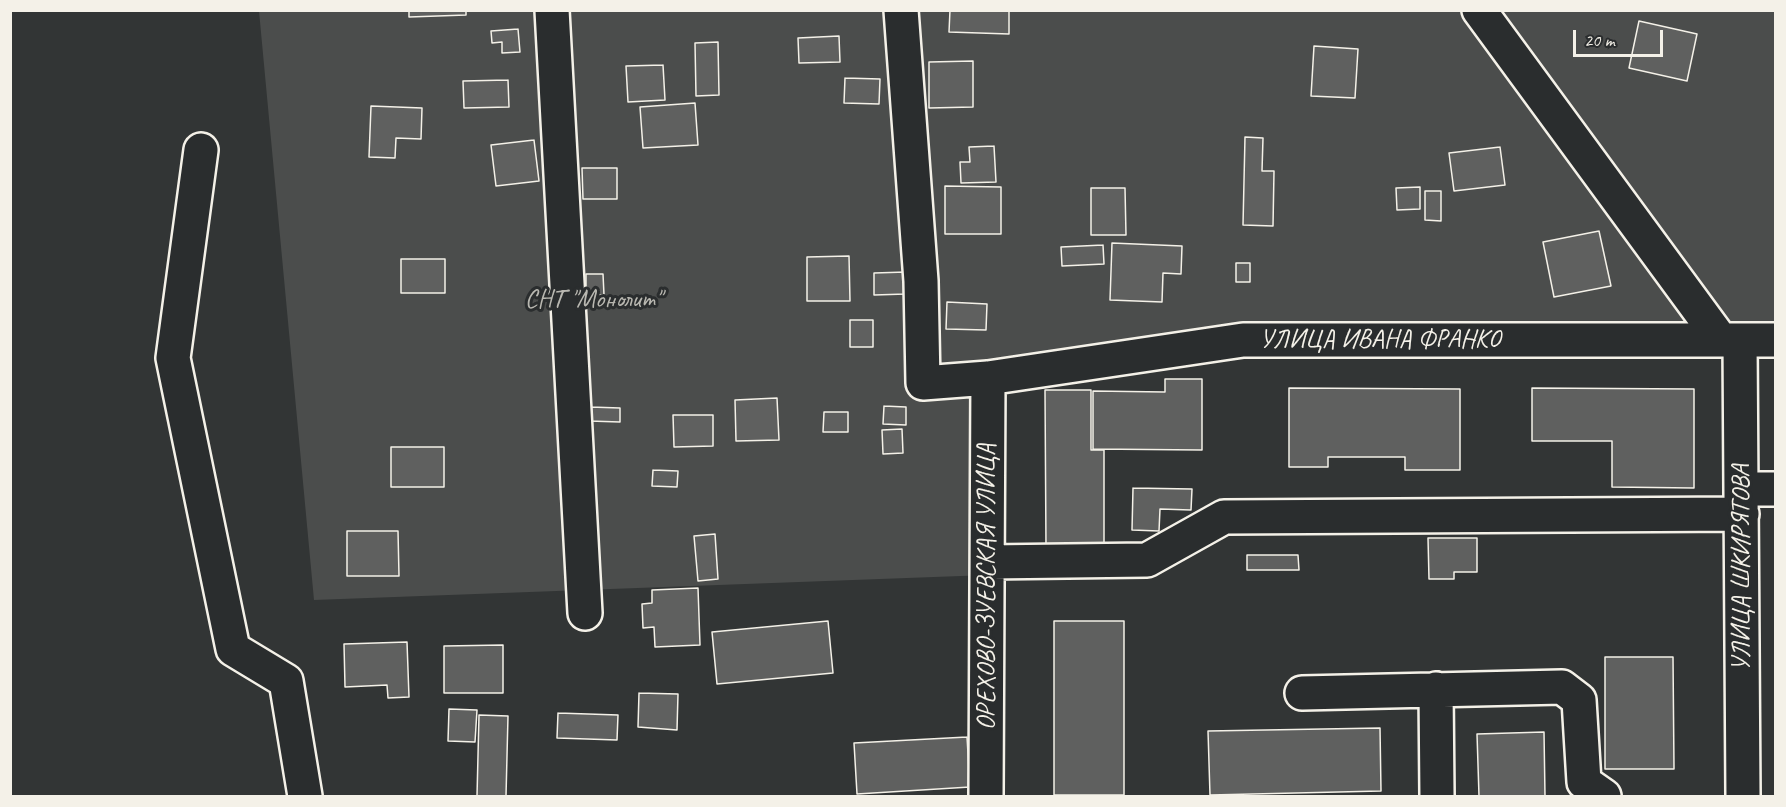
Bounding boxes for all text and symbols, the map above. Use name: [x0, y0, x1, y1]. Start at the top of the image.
scale bar: [1576, 18, 1666, 56]
text: 20 m: [1584, 29, 1615, 51]
park label: СНТ "Монолит": [525, 284, 661, 316]
street label: УЛИЦА ИВАНА ФРАНКО: [1260, 324, 1500, 356]
street label: ОРЕХОВО-ЗУЕВСКАЯ УЛИЦА: [971, 444, 1003, 730]
street label: УЛИЦА ШКИРЯТОВА: [1726, 464, 1758, 672]

